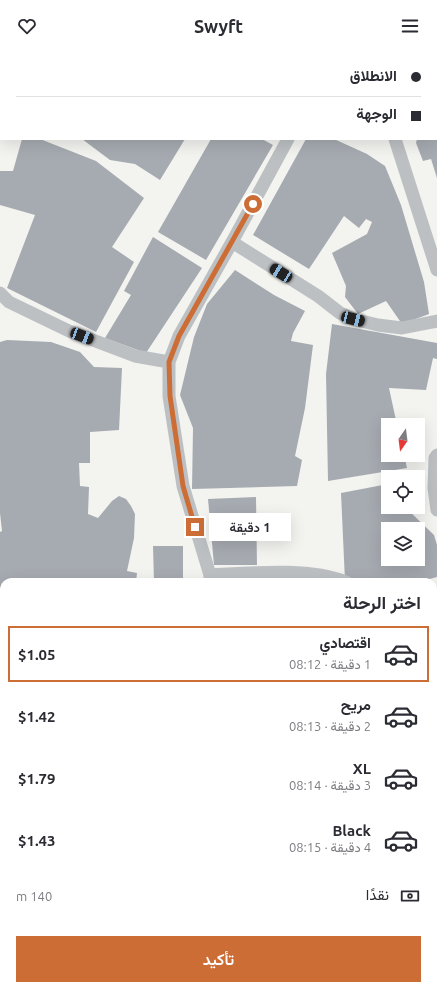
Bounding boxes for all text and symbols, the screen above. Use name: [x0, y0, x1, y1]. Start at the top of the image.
icon: heart: [16, 15, 38, 37]
icon: menu: [399, 15, 421, 37]
text: Swyft: [194, 16, 243, 36]
text: الانطلاق: [350, 67, 397, 84]
text: الوجهة: [356, 105, 397, 122]
route start: [244, 195, 262, 213]
car: [268, 262, 294, 284]
car: [340, 310, 366, 328]
car: [69, 326, 95, 346]
north arrow: [381, 418, 425, 462]
map controls: [381, 418, 425, 566]
button: locate: [381, 470, 425, 514]
callout: 1 دقيقة: [209, 513, 291, 541]
route end: [186, 518, 204, 536]
text: 1 دقيقة: [230, 520, 270, 534]
button: layers: [381, 522, 425, 566]
text: اختر الرحلة: [343, 592, 421, 612]
text: اقتصادي: [319, 634, 371, 651]
icon: car: [383, 636, 419, 672]
text: $1.05: [18, 646, 56, 663]
text: 1 دقيقة · 08:12: [289, 657, 371, 671]
text: مريح: [341, 696, 371, 713]
icon: car: [383, 698, 419, 734]
text: $1.42: [18, 708, 56, 725]
text: 2 دقيقة · 08:13: [289, 719, 371, 733]
text: XL: [353, 760, 371, 777]
icon: car: [383, 760, 419, 796]
text: $1.79: [18, 770, 56, 787]
text: 3 دقيقة · 08:14: [289, 778, 371, 792]
text: Black: [332, 822, 371, 839]
icon: car: [383, 822, 419, 858]
text: $1.43: [18, 832, 56, 849]
text: 4 دقيقة · 08:15: [289, 840, 371, 854]
icon: cash: [399, 885, 421, 907]
text: نقدًا: [366, 886, 389, 903]
text: 140 m: [16, 889, 52, 903]
button: تأكيد: [16, 936, 421, 982]

